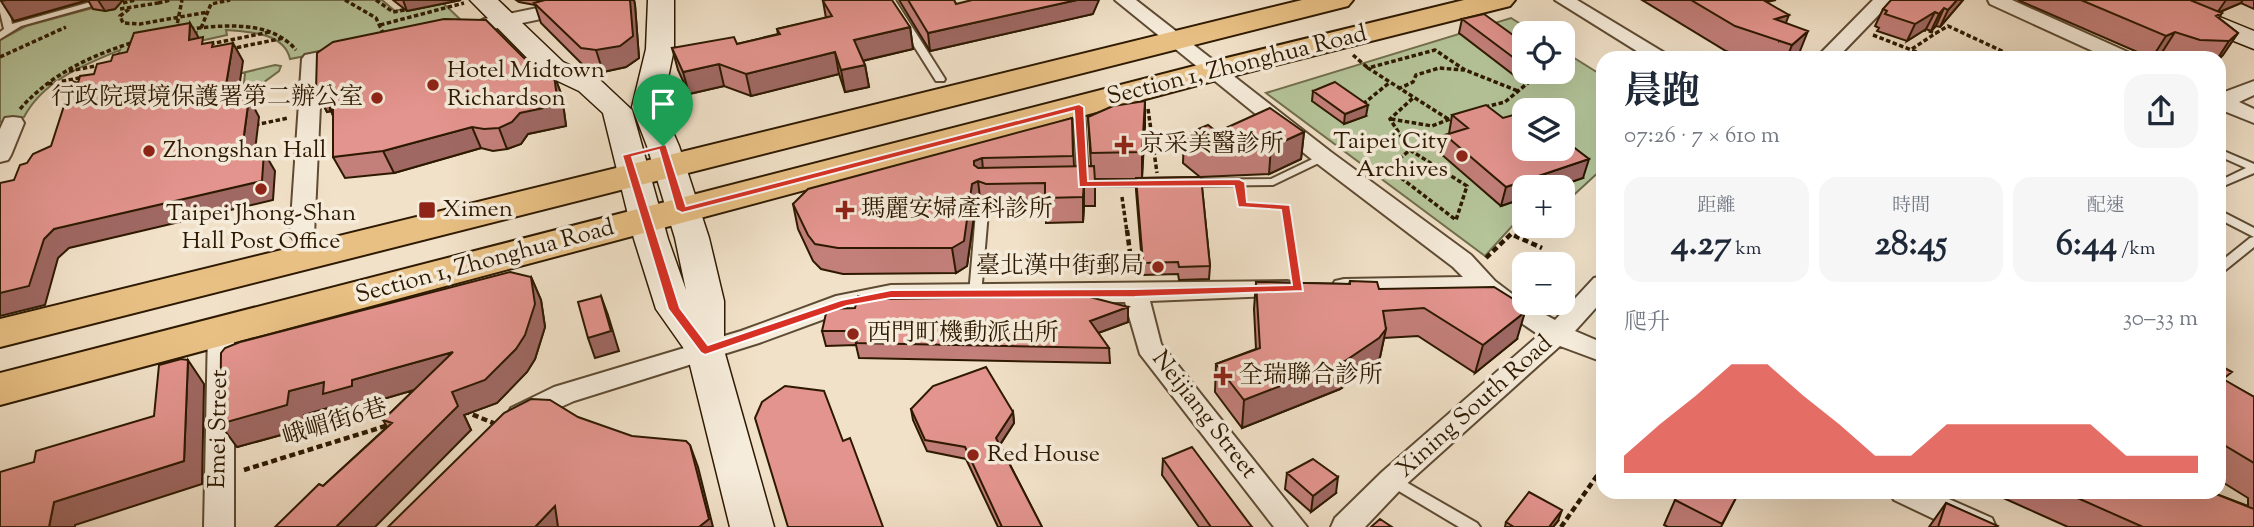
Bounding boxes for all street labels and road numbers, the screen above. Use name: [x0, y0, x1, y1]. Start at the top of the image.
street label: Section 1, Zhonghua Road: [1103, 17, 1371, 115]
street label: Section 1, Zhonghua Road: [352, 211, 619, 313]
street label: Xining South Road: [1390, 327, 1561, 486]
street label: Neijiang Street: [1143, 344, 1265, 486]
street label: Emei Street: [201, 369, 237, 489]
street label: 峨嵋街6巷: [278, 391, 392, 455]

